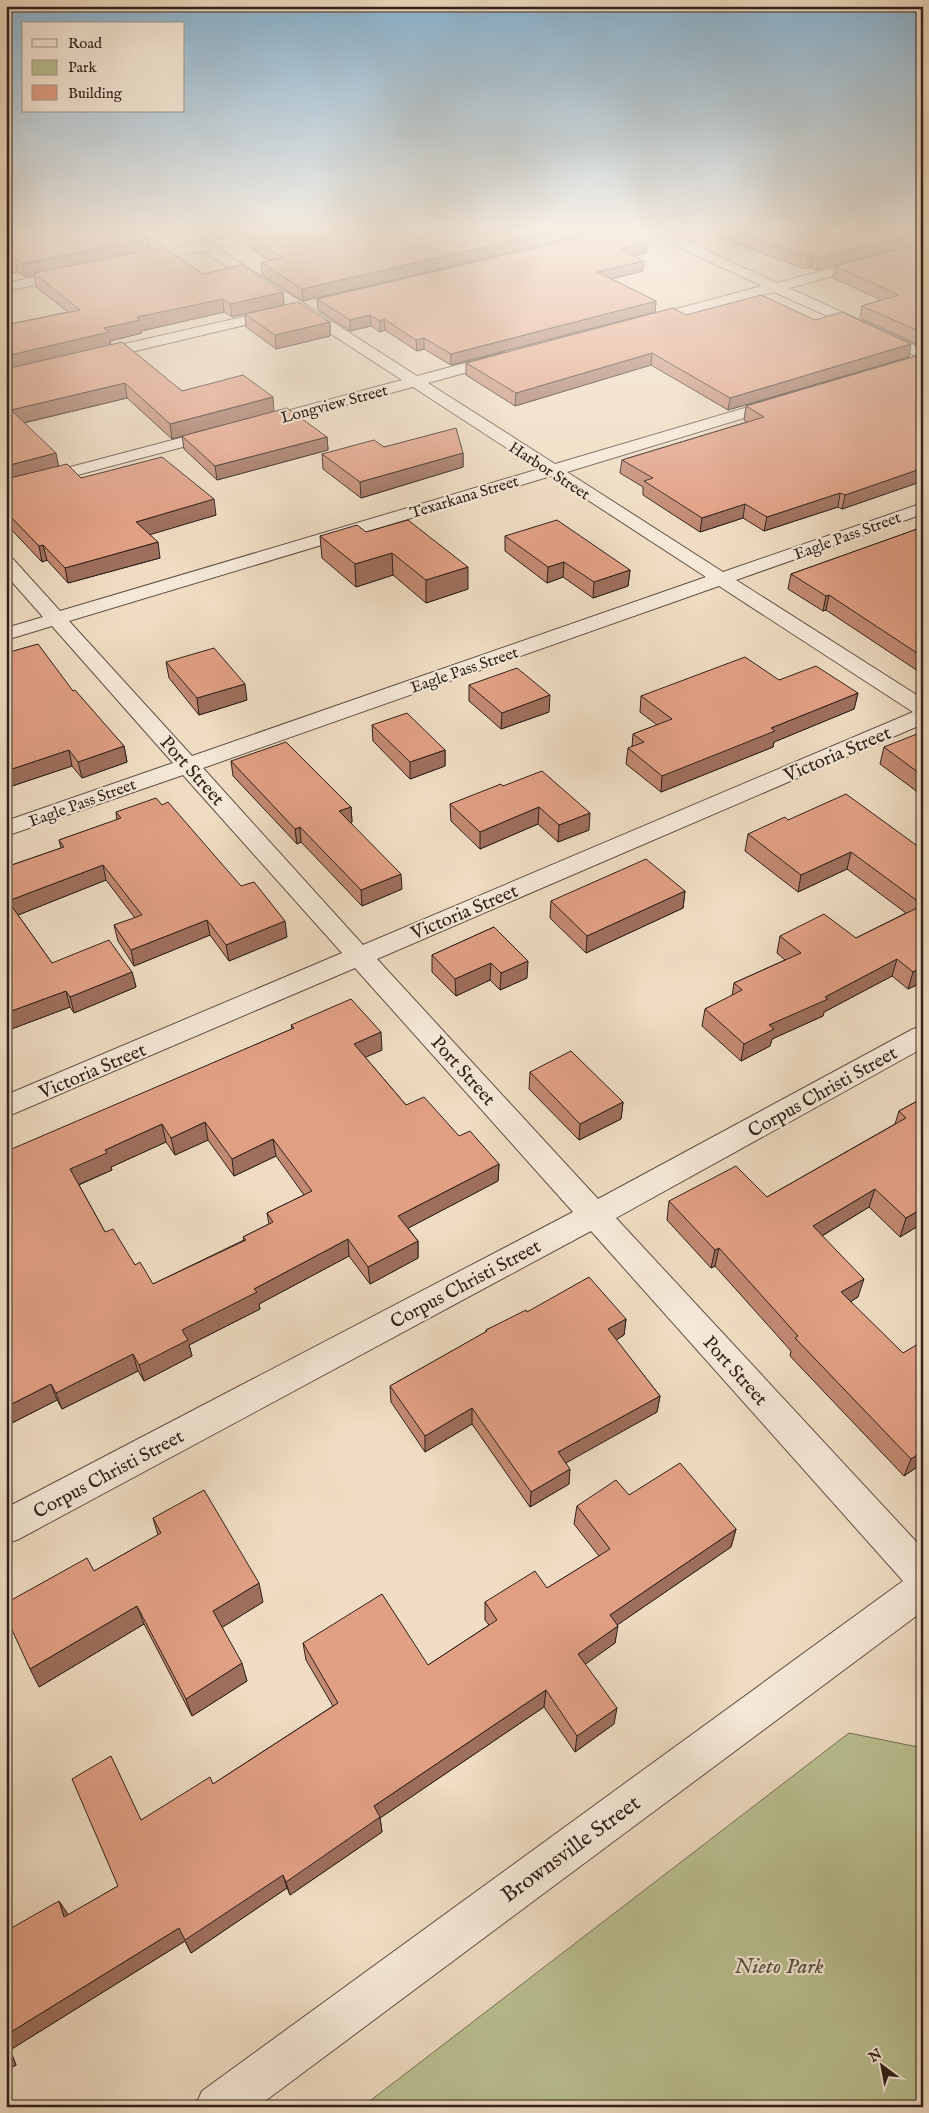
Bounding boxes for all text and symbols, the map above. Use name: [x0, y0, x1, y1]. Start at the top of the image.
legend: [22, 22, 185, 112]
text: Road: [68, 34, 103, 53]
text: Park: [68, 58, 98, 77]
text: Building: [68, 84, 123, 103]
street label: Longview Street: [279, 381, 391, 429]
street label: Harbor Street: [505, 438, 594, 506]
street label: Texarkana Street: [408, 472, 522, 524]
street label: Eagle Pass Street: [791, 508, 904, 565]
street label: Eagle Pass Street: [408, 643, 522, 699]
street label: Victoria Street: [780, 721, 895, 789]
street label: Port Street: [154, 731, 229, 812]
street label: Eagle Pass Street: [26, 775, 139, 832]
street label: Victoria Street: [407, 879, 522, 947]
street label: Port Street: [425, 1031, 500, 1112]
street label: Victoria Street: [35, 1038, 150, 1106]
street label: Corpus Christi Street: [744, 1042, 902, 1144]
street label: Corpus Christi Street: [387, 1235, 546, 1335]
street label: Port Street: [697, 1331, 772, 1412]
street label: Corpus Christi Street: [30, 1425, 189, 1525]
street label: Brownsville Street: [496, 1789, 647, 1910]
park label: Nieto Park: [734, 1953, 824, 1981]
north arrow: [856, 2040, 906, 2090]
text: N: [865, 2045, 886, 2067]

